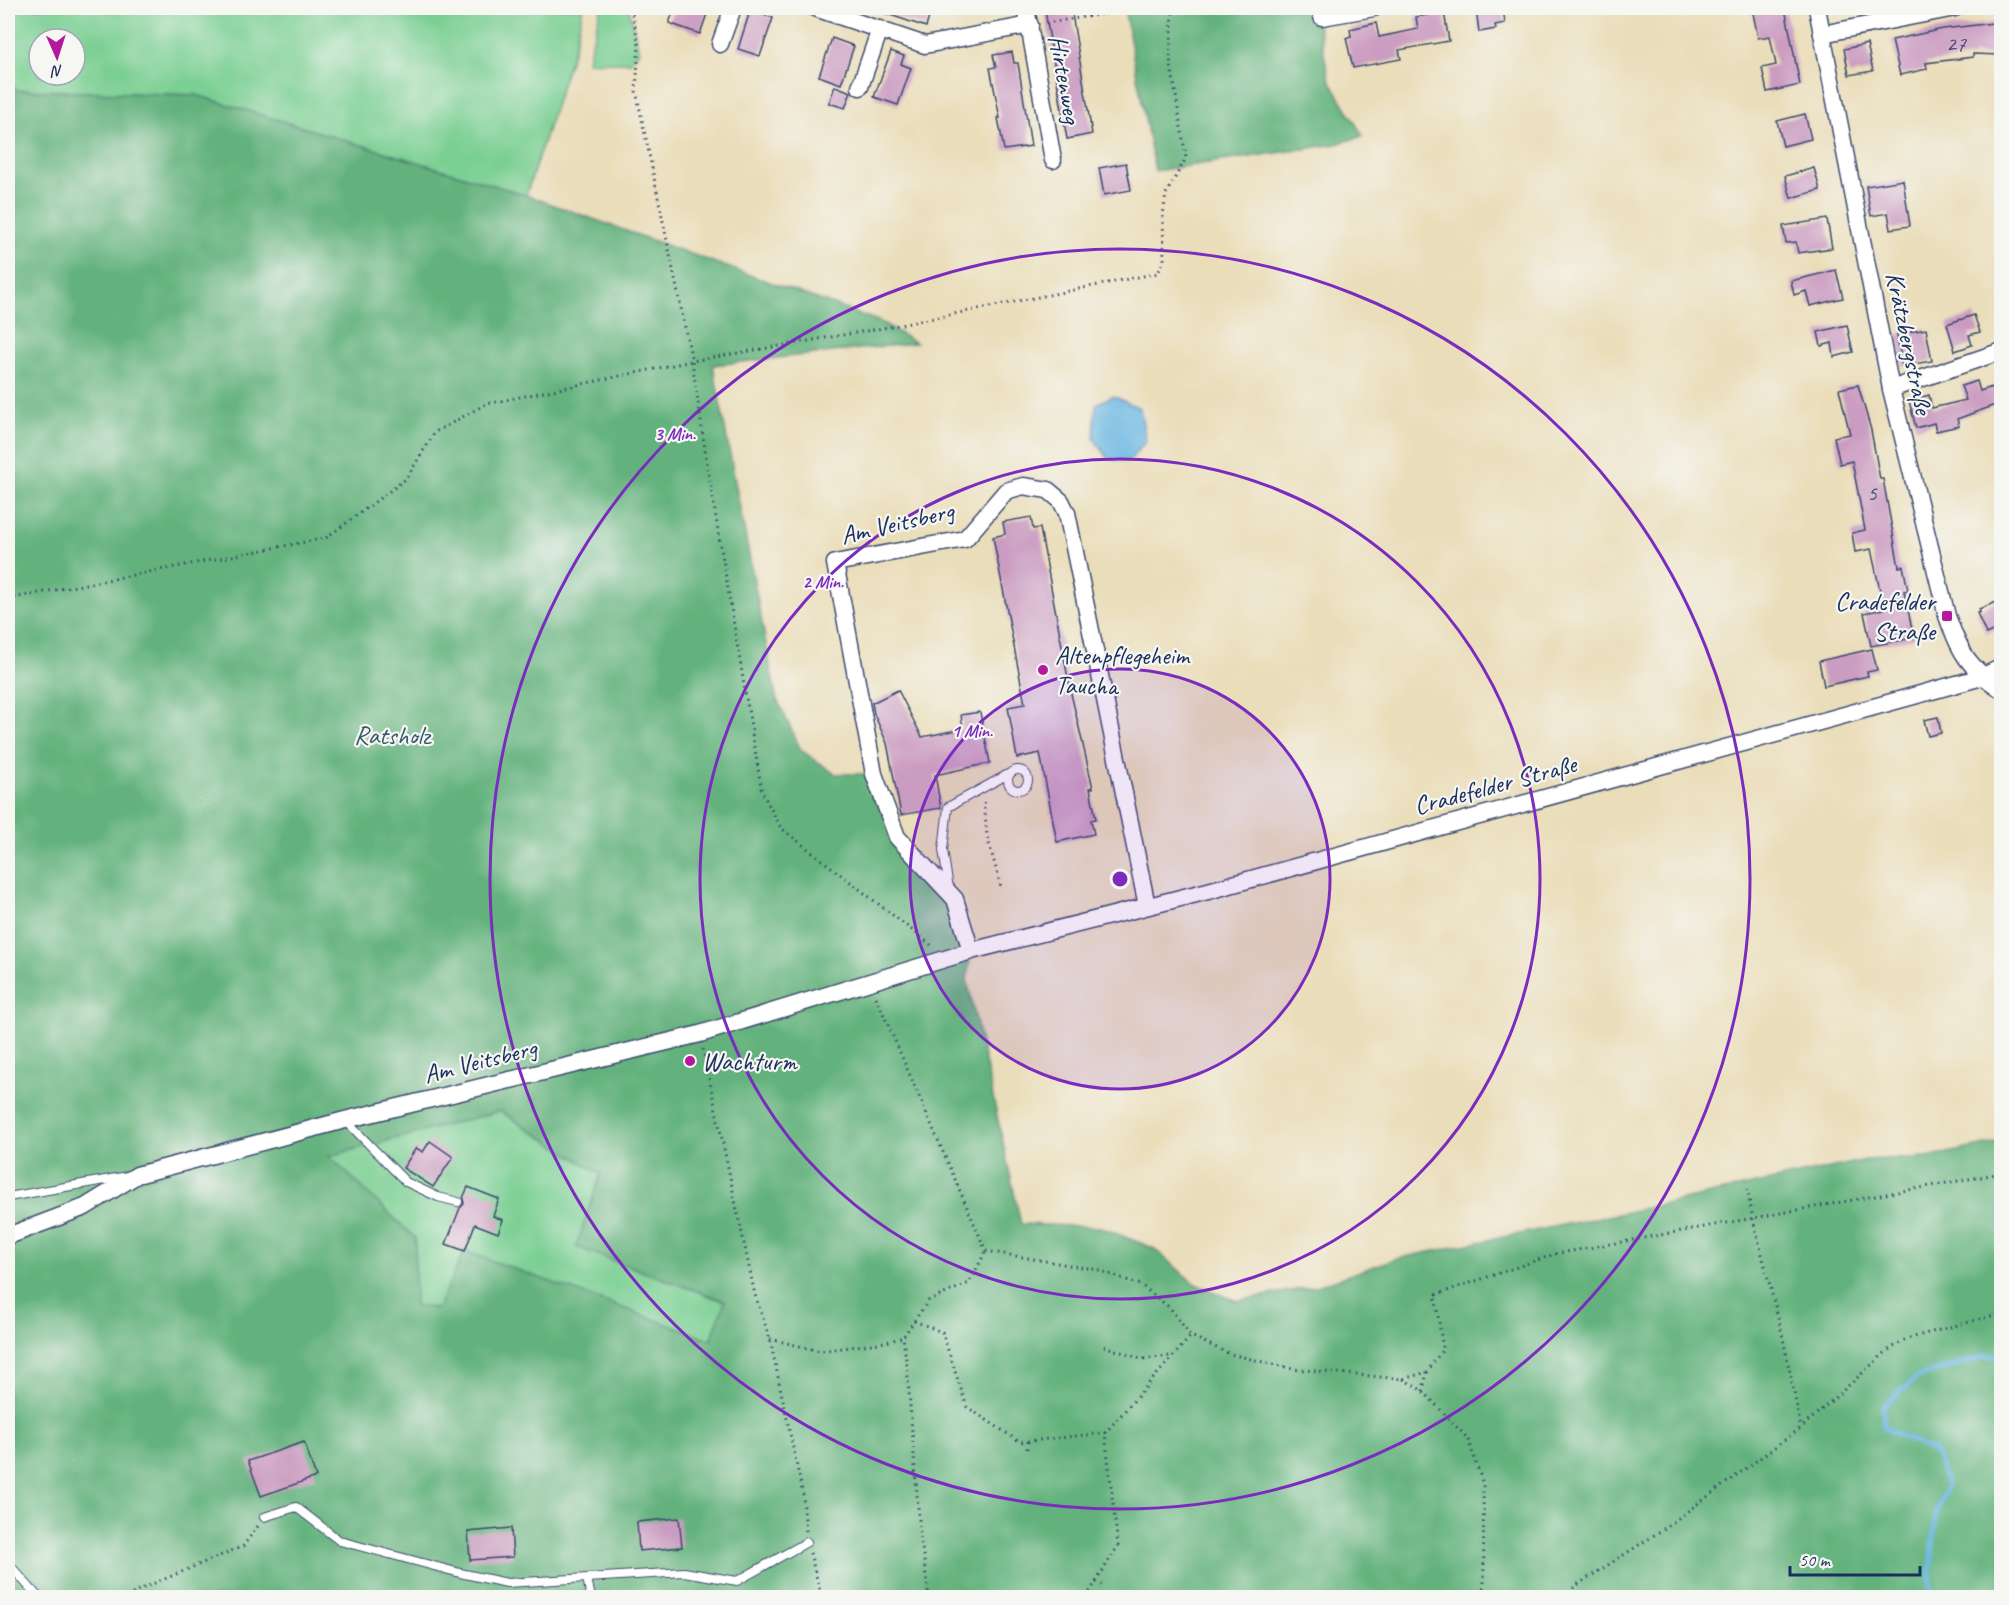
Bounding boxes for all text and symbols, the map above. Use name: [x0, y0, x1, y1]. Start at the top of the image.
north arrow: [27, 27, 87, 87]
house number: 27: [1946, 30, 1967, 58]
street label: Hirtenweg: [1041, 32, 1089, 127]
text: N: [49, 61, 63, 81]
street label: Krätzbergstraße: [1878, 269, 1941, 420]
text: 3 Min.: [654, 423, 696, 445]
house number: 5: [1867, 479, 1878, 507]
street label: Am Veitsberg: [837, 494, 958, 552]
text: 2 Min.: [802, 571, 844, 593]
place label: Cradefelder Straße: [1835, 585, 1938, 648]
marker: Cradefelder Straße: [1940, 609, 1954, 623]
place label: Altenpflegeheim Taucha: [1055, 639, 1191, 702]
marker: Altenpflegeheim Taucha: [1036, 663, 1050, 677]
park label: Ratsholz: [354, 719, 433, 752]
text: 1 Min.: [951, 720, 993, 742]
street label: Cradefelder Straße: [1410, 747, 1582, 822]
centre of rings: [1110, 869, 1130, 889]
street label: Am Veitsberg: [420, 1031, 541, 1091]
place label: Wachturm: [702, 1045, 799, 1078]
marker: Wachturm: [683, 1054, 697, 1068]
scale bar: [1790, 1539, 1920, 1577]
text: 50 m: [1799, 1549, 1832, 1571]

